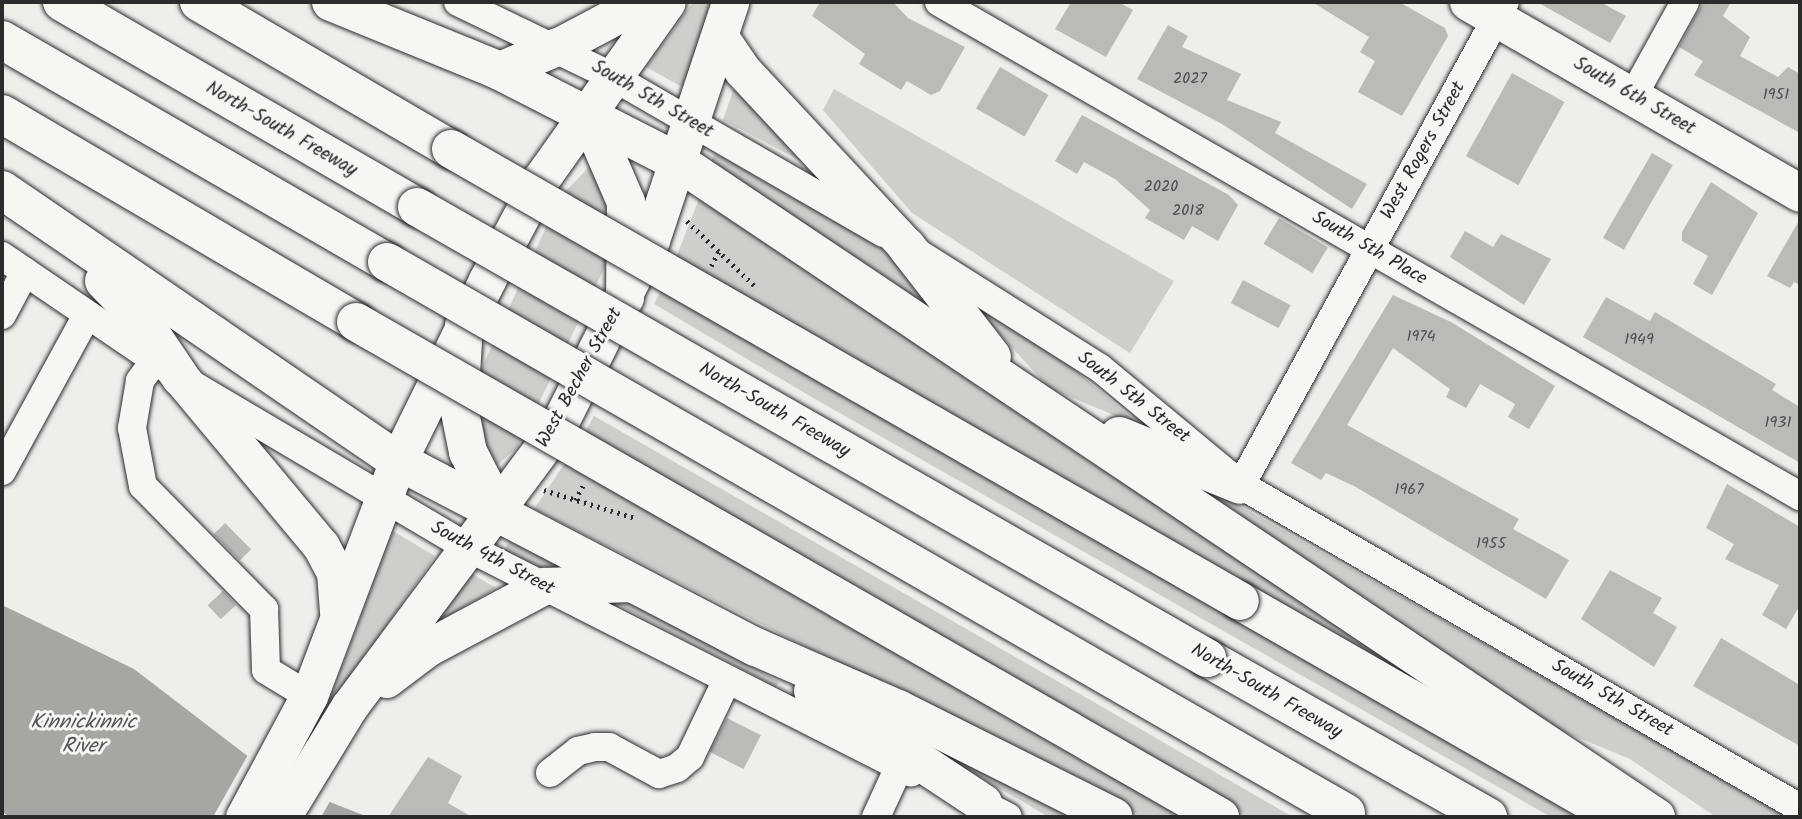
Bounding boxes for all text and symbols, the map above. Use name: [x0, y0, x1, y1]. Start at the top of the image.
street label: South 6th Street: [1569, 53, 1699, 141]
street label: South 5th Street: [587, 56, 717, 144]
house number: 2027: [1173, 69, 1207, 89]
street label: North-South Freeway: [201, 77, 361, 183]
street label: West Rogers Street: [1377, 78, 1471, 224]
house number: 1951: [1763, 85, 1789, 105]
house number: 2020: [1144, 177, 1178, 197]
house number: 2018: [1172, 201, 1204, 221]
street label: South 5th Place: [1307, 207, 1431, 291]
street label: West Becher Street: [532, 304, 628, 452]
house number: 1974: [1406, 327, 1436, 347]
house number: 1949: [1624, 330, 1654, 350]
street label: South 5th Street: [1072, 347, 1194, 449]
street label: North-South Freeway: [694, 358, 854, 464]
house number: 1931: [1765, 413, 1791, 433]
house number: 1967: [1394, 480, 1424, 500]
street label: South 4th Street: [426, 517, 558, 601]
house number: 1955: [1476, 534, 1506, 554]
street label: North-South Freeway: [1186, 639, 1346, 745]
street label: South 5th Street: [1547, 655, 1677, 743]
water label: Kinnickinnic River: [30, 710, 136, 760]

